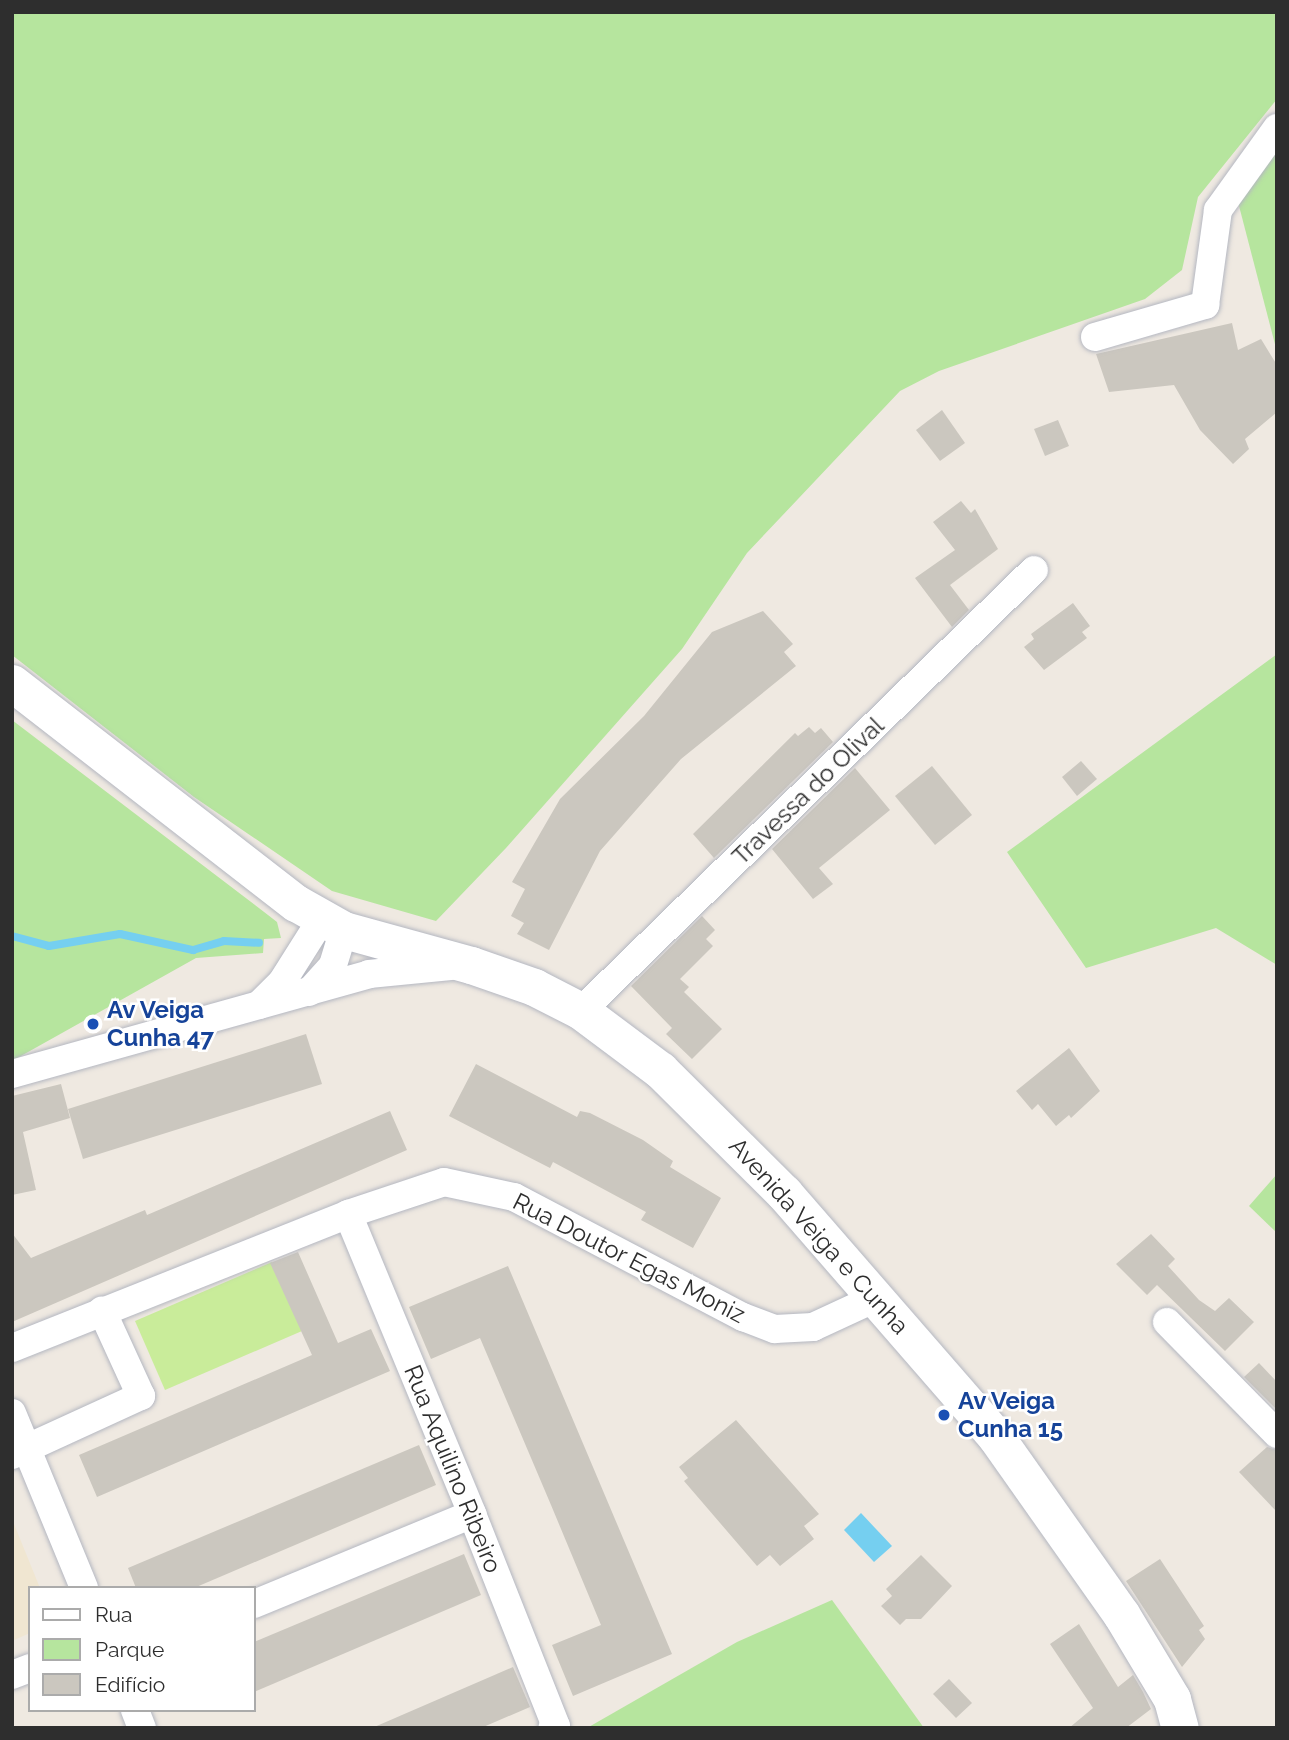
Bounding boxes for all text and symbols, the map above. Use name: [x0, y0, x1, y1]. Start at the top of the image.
street label: Travessa do Olival: [726, 711, 890, 871]
place label: Av Veiga Cunha 47: [107, 996, 214, 1052]
marker: Av Veiga Cunha 47: [85, 1016, 101, 1032]
street label: Avenida Veiga e Cunha: [723, 1132, 915, 1340]
street label: Rua Doutor Egas Moniz: [508, 1187, 750, 1329]
street label: Rua Aquilino Ribeiro: [398, 1360, 508, 1578]
place label: Av Veiga Cunha 15: [958, 1387, 1063, 1443]
marker: Av Veiga Cunha 15: [936, 1407, 952, 1423]
legend: [28, 1586, 256, 1712]
text: Rua: [95, 1602, 132, 1627]
text: Parque: [95, 1637, 164, 1662]
text: Edifício: [95, 1672, 165, 1697]

